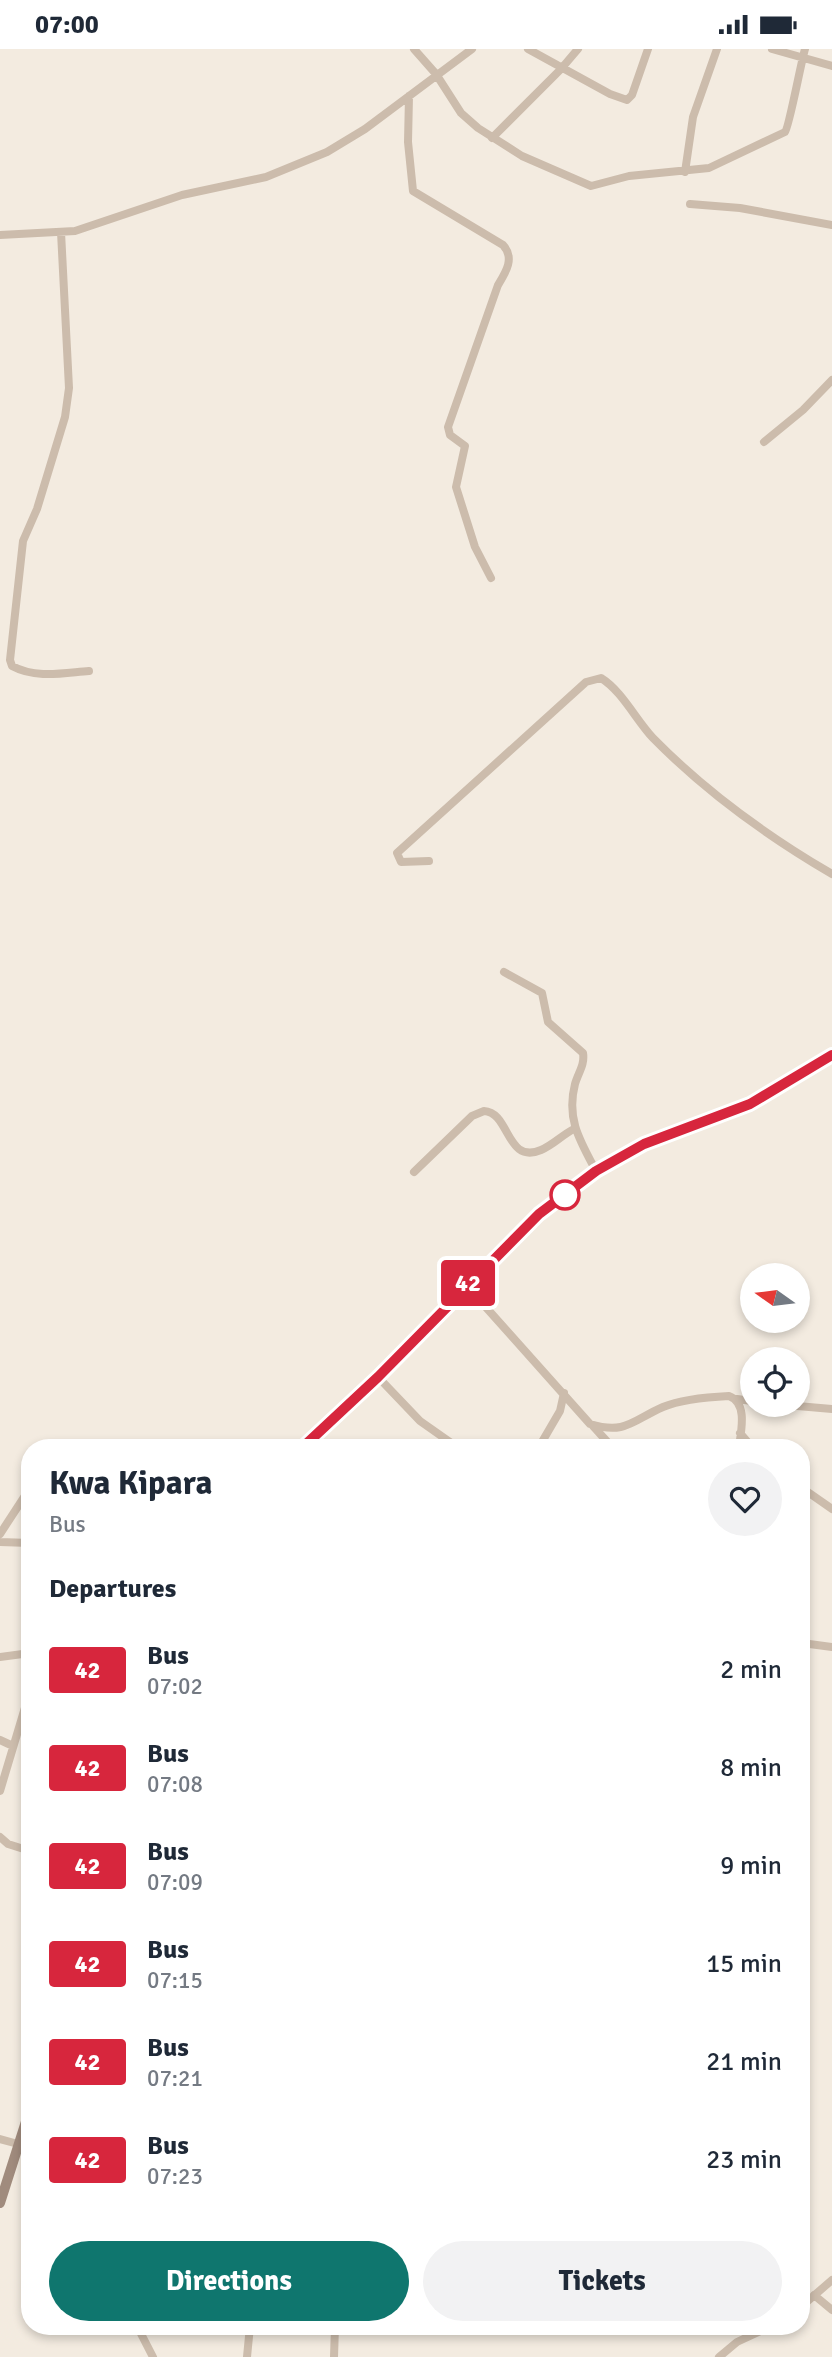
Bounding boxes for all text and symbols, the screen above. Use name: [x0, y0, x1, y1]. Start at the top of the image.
text: 07:00: [35, 9, 99, 41]
unlabelled marker: [550, 1180, 580, 1210]
line badge: 42: [436, 1260, 500, 1306]
north arrow: [740, 1263, 810, 1333]
map controls: [740, 1263, 810, 1417]
text: 42: [455, 1268, 481, 1298]
button: locate: [740, 1347, 810, 1417]
button: heart: [708, 1462, 782, 1536]
text: Kwa Kipara: [49, 1463, 212, 1504]
text: Bus: [49, 1510, 86, 1539]
text: Departures: [49, 1573, 176, 1605]
text: Bus: [147, 1640, 189, 1672]
text: 2 min: [720, 1654, 782, 1686]
text: 42: [75, 1655, 100, 1685]
text: 07:02: [147, 1672, 203, 1701]
text: Bus: [147, 1738, 189, 1770]
text: 8 min: [720, 1752, 782, 1784]
text: 42: [75, 1753, 100, 1783]
text: 07:08: [147, 1770, 203, 1799]
text: Bus: [147, 1836, 189, 1868]
text: 9 min: [720, 1850, 782, 1882]
text: 42: [75, 1851, 100, 1881]
text: 07:09: [147, 1868, 203, 1897]
text: Bus: [147, 1934, 189, 1966]
text: 15 min: [706, 1948, 782, 1980]
text: 42: [75, 1949, 100, 1979]
text: 07:15: [147, 1966, 203, 1995]
text: Bus: [147, 2032, 189, 2064]
text: 21 min: [706, 2046, 782, 2078]
text: 42: [75, 2047, 100, 2077]
text: 07:21: [147, 2064, 203, 2093]
text: Bus: [147, 2130, 189, 2162]
text: 23 min: [706, 2144, 782, 2176]
text: 42: [75, 2145, 100, 2175]
text: 07:23: [147, 2162, 203, 2191]
button: Directions: [49, 2241, 409, 2321]
button: Tickets: [423, 2241, 782, 2321]

